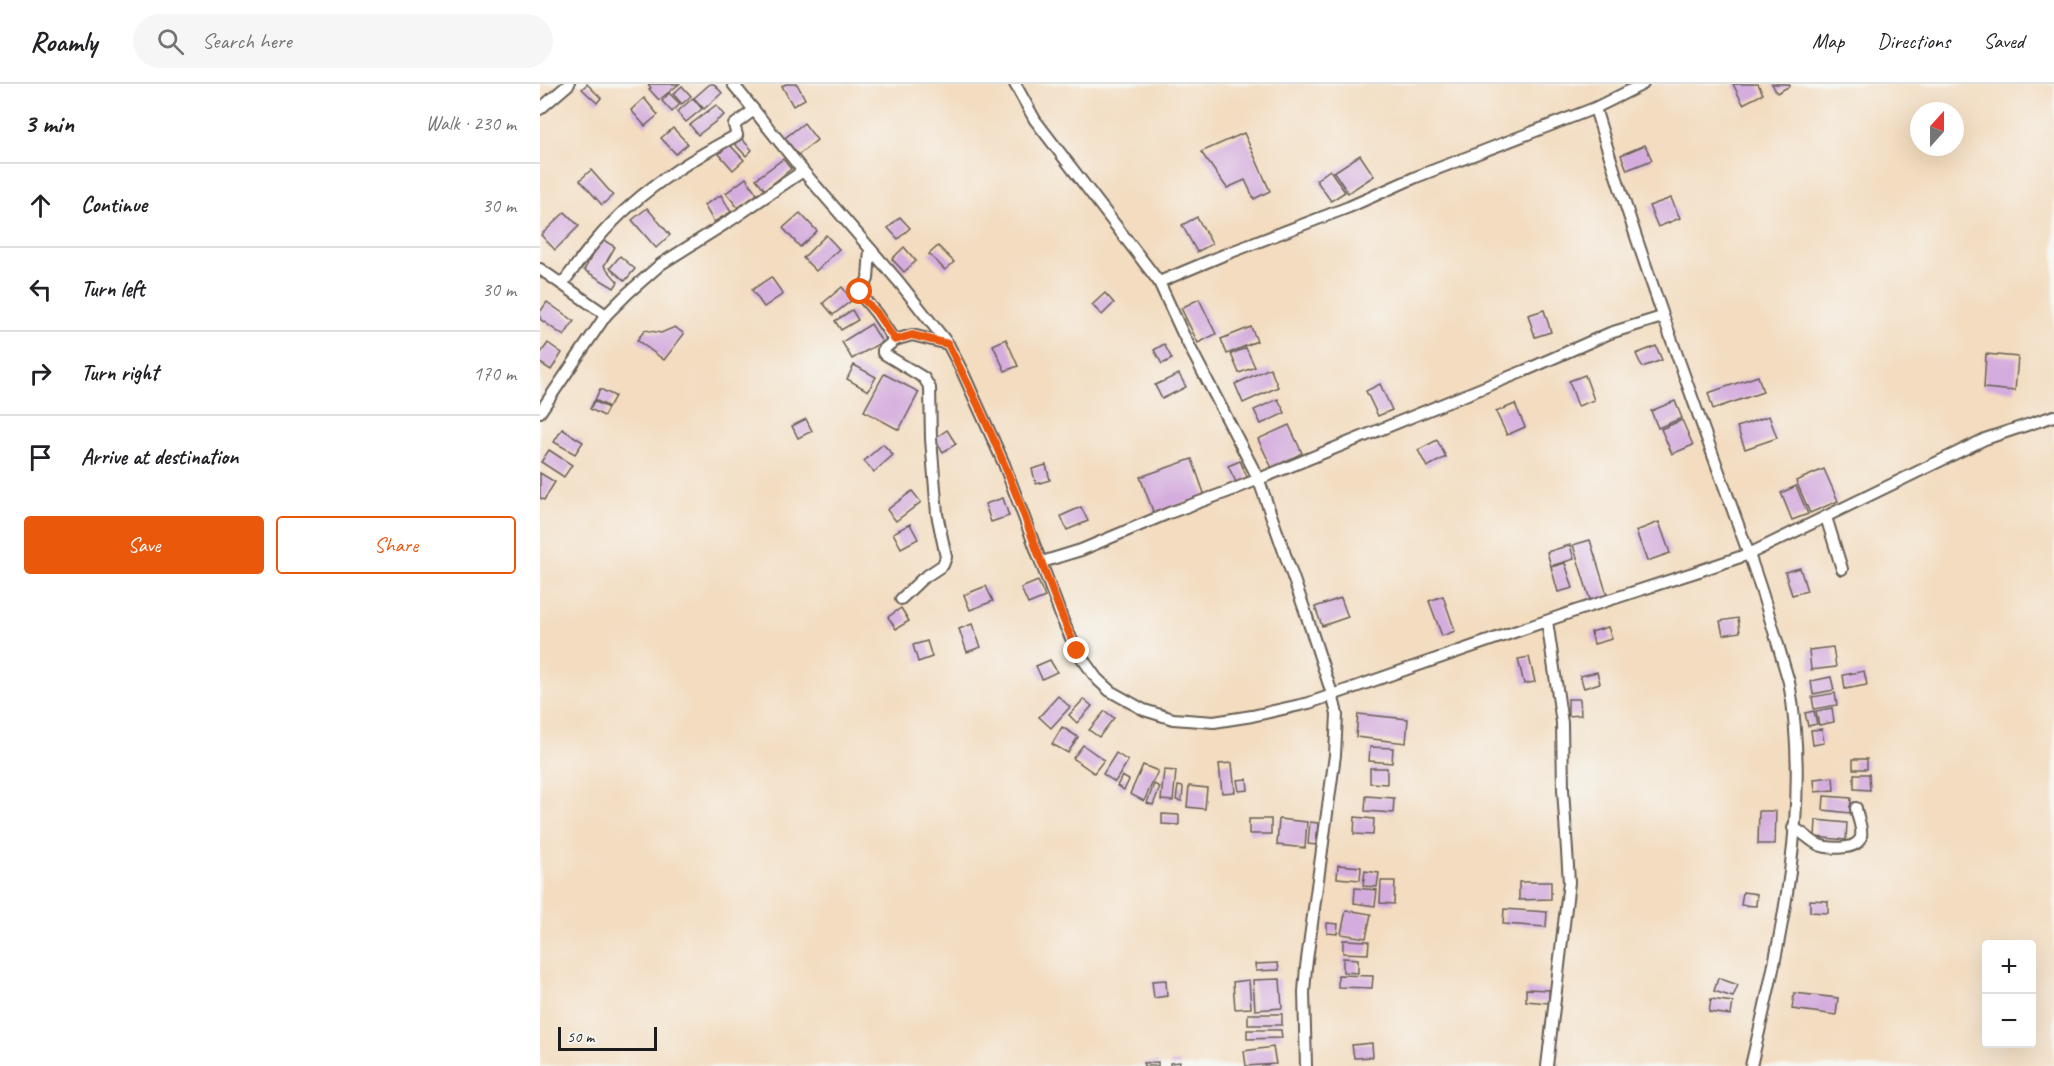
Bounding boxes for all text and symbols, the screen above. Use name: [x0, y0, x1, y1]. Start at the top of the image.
search box: [133, 14, 553, 68]
text: Roamly: [30, 24, 97, 59]
icon: search: [154, 25, 187, 58]
text: Search here: [202, 27, 292, 55]
text: Map: [1812, 28, 1844, 54]
text: Directions: [1877, 28, 1950, 54]
text: Saved: [1983, 28, 2024, 54]
north arrow: [1910, 102, 1964, 156]
text: 3 min: [24, 107, 74, 140]
text: Walk · 230 m: [426, 111, 516, 136]
icon: ahead: [24, 189, 57, 222]
text: Continue: [81, 191, 147, 219]
text: 30 m: [482, 193, 516, 218]
icon: left: [24, 273, 57, 306]
text: Turn left: [81, 275, 145, 303]
text: 30 m: [482, 277, 516, 302]
route start: [846, 278, 872, 304]
icon: right: [24, 357, 57, 390]
text: Turn right: [81, 359, 158, 387]
text: 170 m: [473, 361, 516, 386]
icon: arrive: [24, 441, 57, 474]
text: Arrive at destination: [81, 443, 238, 471]
button: Save: [24, 516, 264, 574]
button: Share: [276, 516, 516, 574]
route end: [1063, 637, 1089, 663]
map controls: [1982, 940, 2036, 1048]
button: +: [1982, 940, 2036, 994]
button: −: [1982, 994, 2036, 1048]
scale bar: [558, 1024, 657, 1052]
text: 50 m: [567, 1027, 594, 1047]

